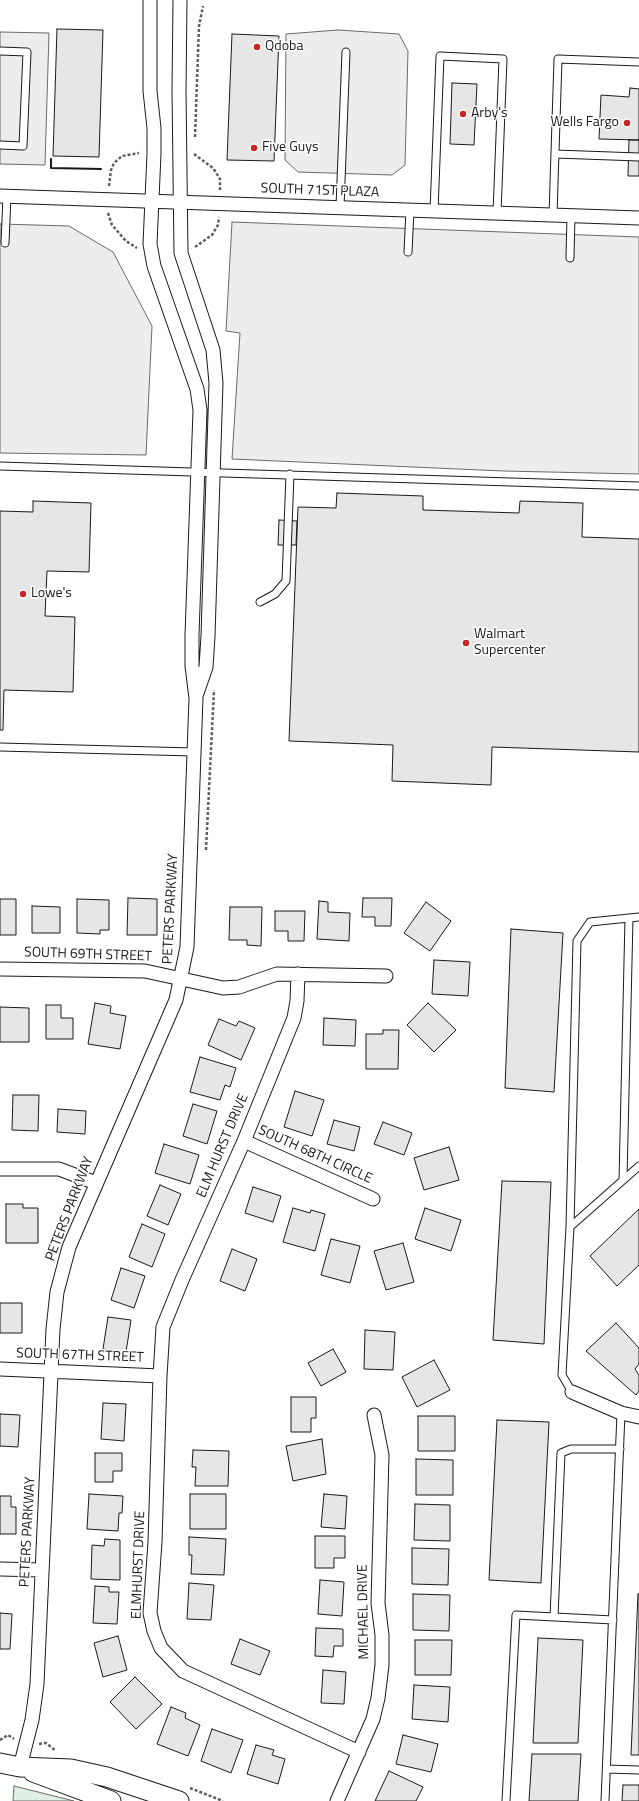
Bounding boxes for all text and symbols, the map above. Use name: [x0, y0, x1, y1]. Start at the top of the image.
place label: Qdoba: [265, 39, 303, 55]
marker: Qdoba: [252, 42, 262, 52]
place label: Arby's: [471, 106, 508, 122]
marker: Arby's: [458, 109, 468, 119]
place label: Wells Fargo: [550, 115, 619, 131]
marker: Wells Fargo: [622, 118, 632, 128]
place label: Five Guys: [262, 140, 318, 156]
marker: Five Guys: [249, 143, 259, 153]
street label: SOUTH 71ST PLAZA: [260, 181, 380, 201]
place label: Lowe's: [31, 586, 72, 602]
marker: Lowe's: [18, 589, 28, 599]
place label: Walmart Supercenter: [474, 627, 546, 660]
marker: Walmart Supercenter: [461, 638, 471, 648]
street label: PETERS PARKWAY: [160, 853, 182, 965]
street label: SOUTH 69TH STREET: [24, 944, 152, 966]
street label: ELM HURST DRIVE: [194, 1091, 252, 1201]
street label: SOUTH 68TH CIRCLE: [255, 1122, 375, 1188]
street label: PETERS PARKWAY: [42, 1154, 98, 1264]
street label: SOUTH 67TH STREET: [16, 1345, 144, 1367]
street label: PETERS PARKWAY: [17, 1476, 39, 1588]
street label: ELMHURST DRIVE: [129, 1511, 149, 1619]
street label: MICHAEL DRIVE: [355, 1564, 373, 1660]

